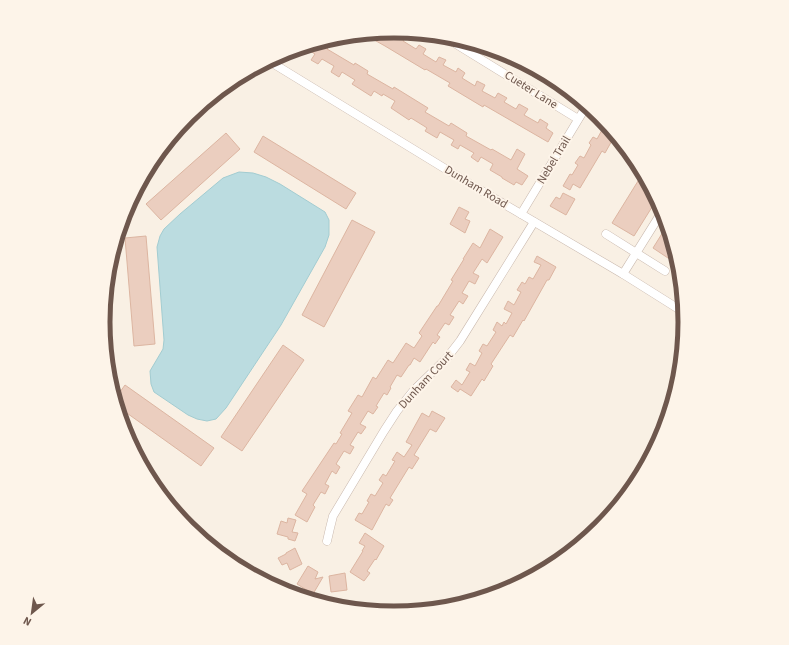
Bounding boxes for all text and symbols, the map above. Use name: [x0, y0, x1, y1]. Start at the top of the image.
street label: Cueter Lane: [501, 67, 561, 113]
street label: Nebel Trail: [533, 133, 575, 187]
street label: Dunham Road: [441, 161, 511, 213]
street label: Dunham Court: [395, 347, 457, 413]
north arrow: [12, 593, 52, 633]
text: N: [21, 613, 34, 630]

